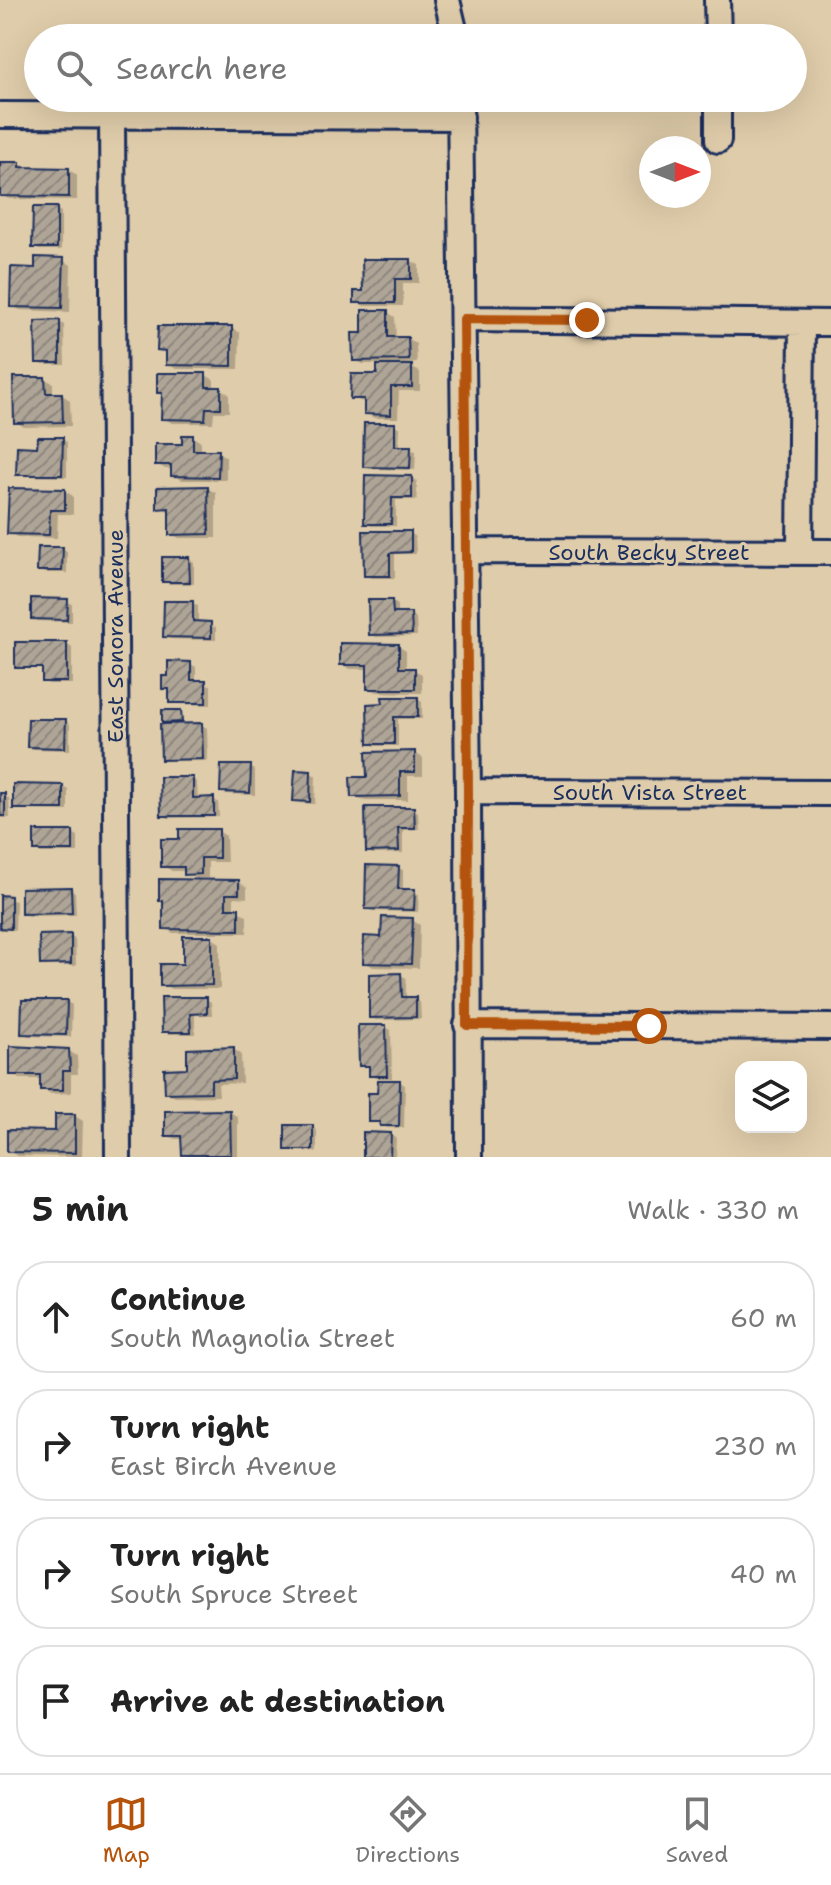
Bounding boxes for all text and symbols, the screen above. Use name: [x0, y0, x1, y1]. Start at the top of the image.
search box: [24, 24, 807, 112]
icon: search: [52, 46, 96, 90]
text: Search here: [116, 48, 287, 89]
north arrow: [639, 136, 711, 208]
route end: [569, 302, 605, 338]
street label: East Sonora Avenue: [101, 529, 130, 743]
street label: South Becky Street: [548, 538, 750, 567]
street label: South Vista Street: [553, 778, 747, 807]
route start: [631, 1008, 667, 1044]
map controls: [735, 1061, 807, 1133]
button: layers: [735, 1061, 807, 1133]
text: 5 min: [32, 1186, 129, 1232]
text: Walk · 330 m: [627, 1192, 799, 1227]
text: Continue: [110, 1279, 246, 1320]
icon: ahead: [34, 1295, 78, 1339]
text: 60 m: [730, 1300, 797, 1335]
text: South Magnolia Street: [110, 1320, 395, 1355]
text: Turn right: [110, 1407, 269, 1448]
icon: right: [34, 1423, 78, 1467]
text: 230 m: [713, 1428, 797, 1463]
text: East Birch Avenue: [110, 1448, 337, 1483]
text: Turn right: [110, 1535, 269, 1576]
icon: right: [34, 1551, 78, 1595]
text: 40 m: [730, 1556, 797, 1591]
text: South Spruce Street: [110, 1576, 358, 1611]
icon: arrive: [34, 1679, 78, 1723]
text: Arrive at destination: [110, 1681, 445, 1722]
tab: Map: [103, 1792, 150, 1869]
tab: Directions: [355, 1792, 460, 1869]
tab: Saved: [666, 1792, 728, 1869]

